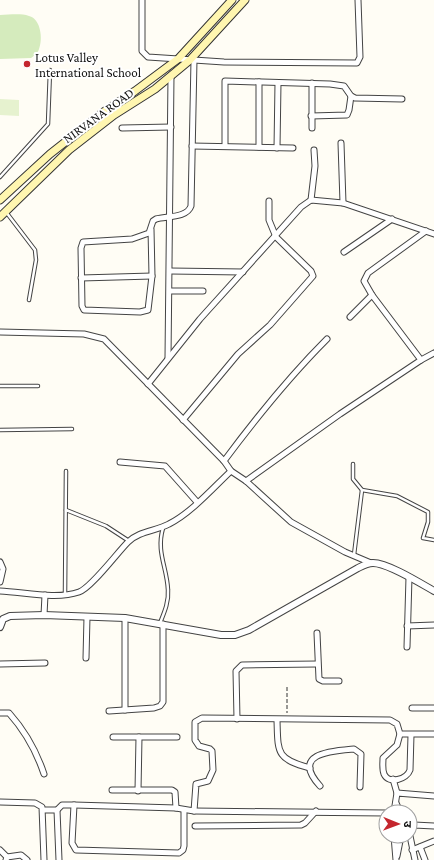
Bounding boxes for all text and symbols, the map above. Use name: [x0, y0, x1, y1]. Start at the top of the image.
place label: Lotus Valley International School: [35, 50, 142, 80]
marker: Lotus Valley International School: [22, 59, 32, 69]
street label: NIRVANA ROAD: [60, 85, 137, 146]
north arrow: [378, 804, 418, 844]
text: उ: [402, 821, 414, 828]

